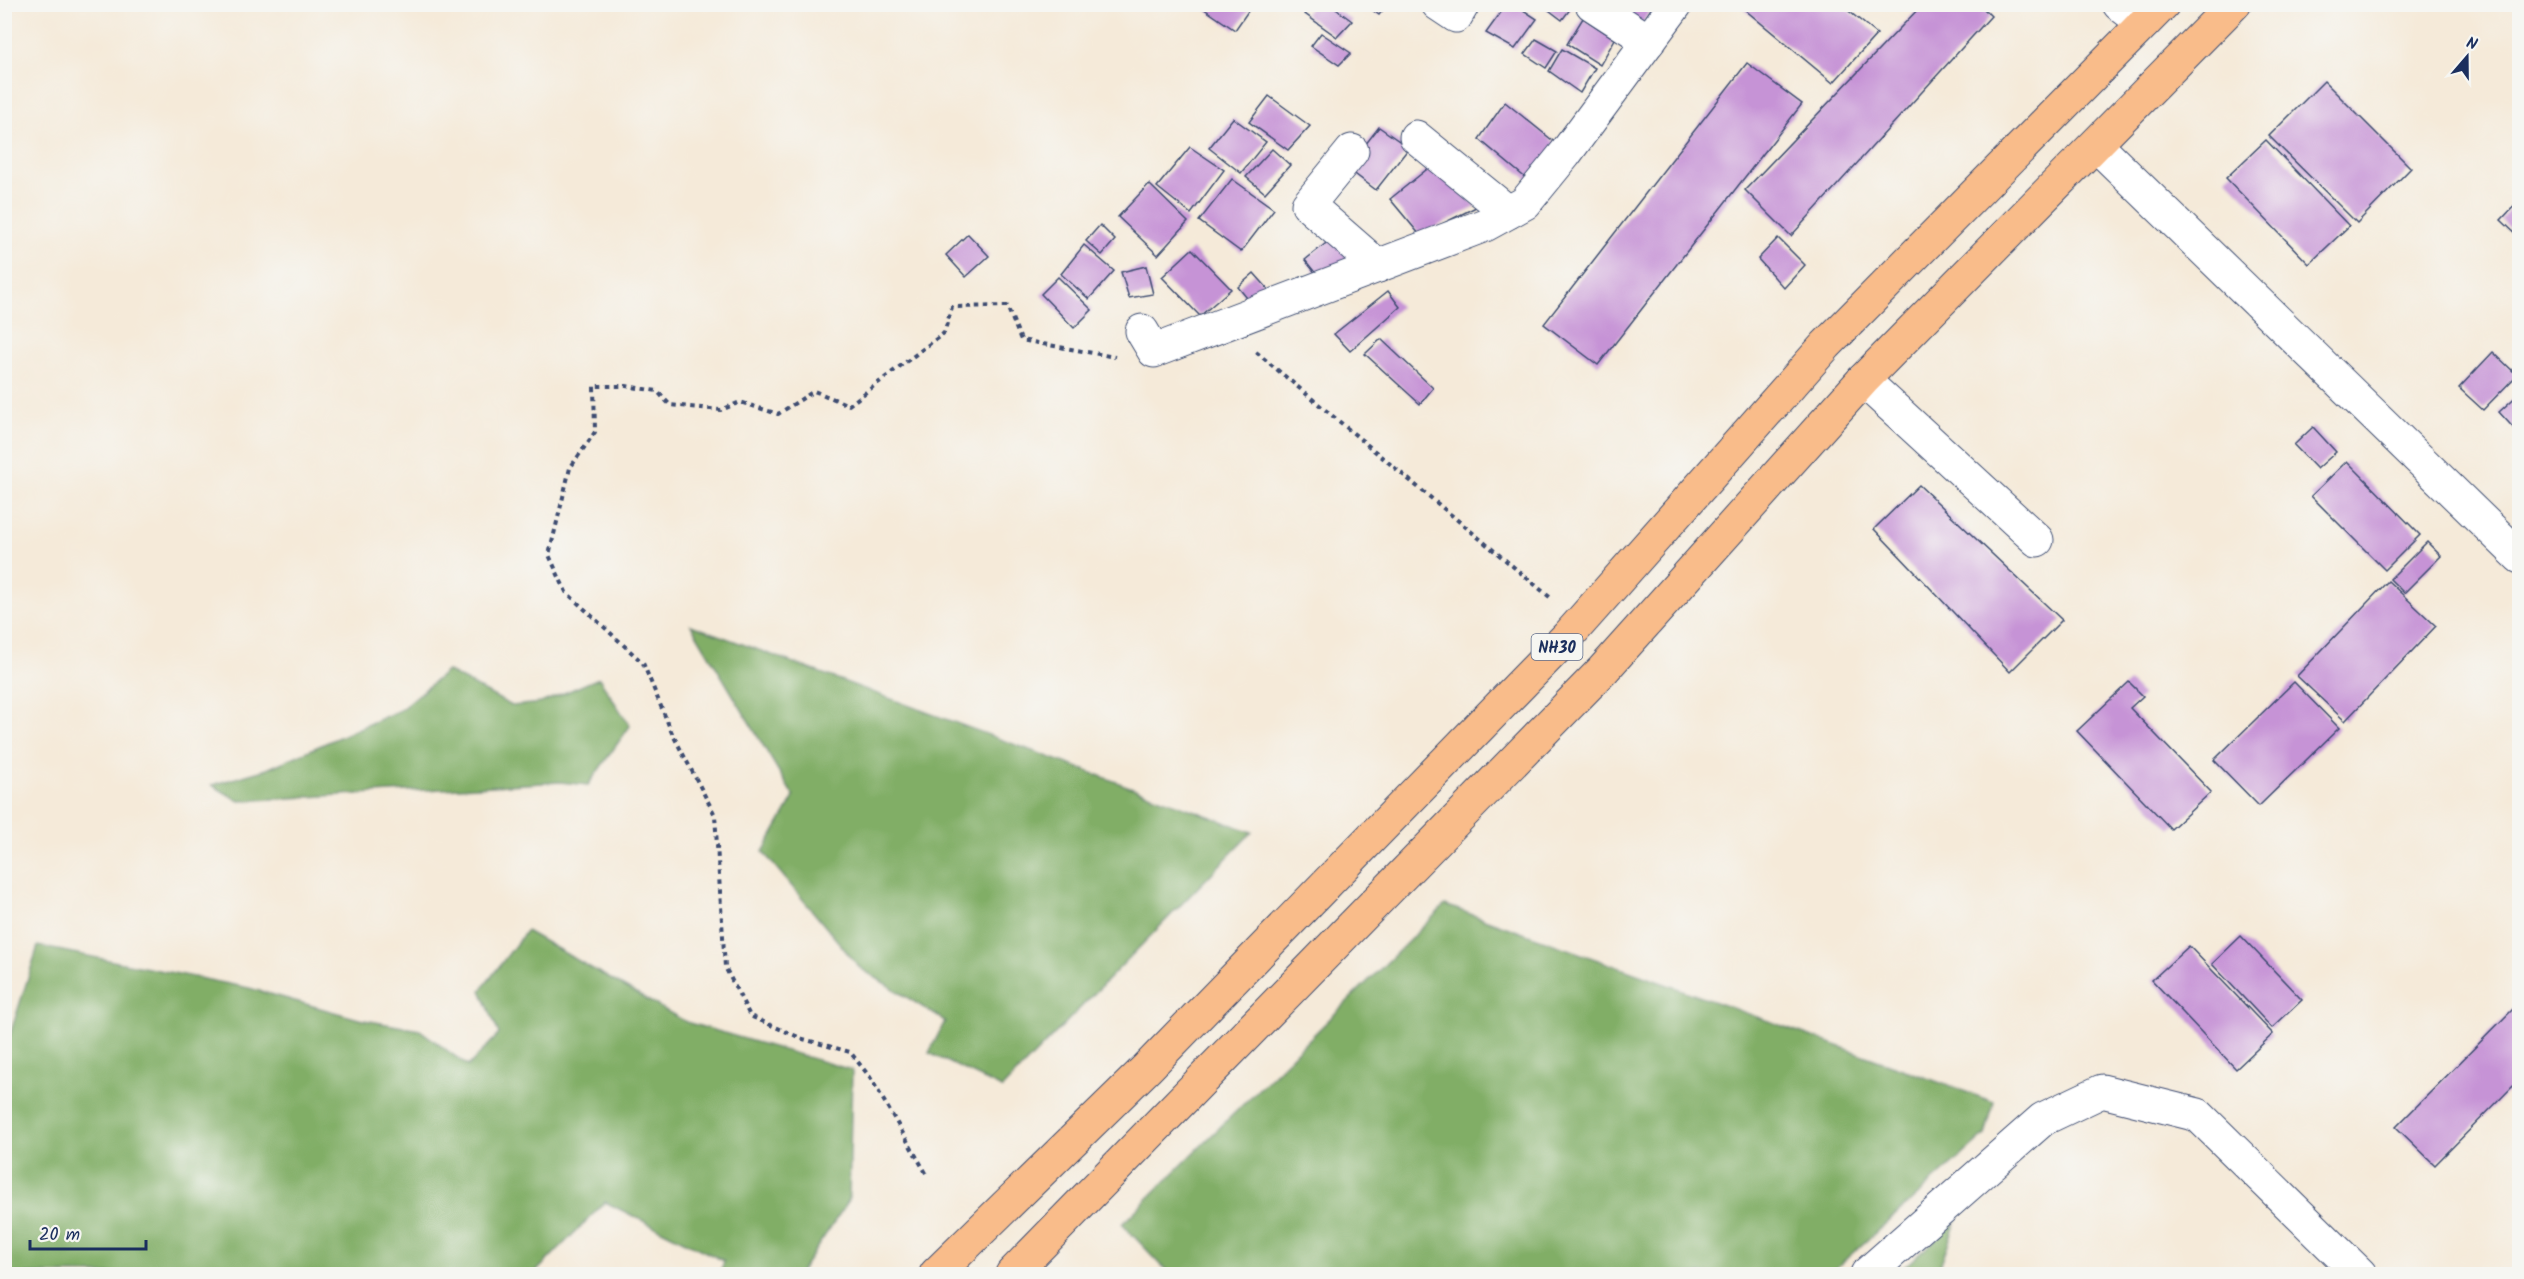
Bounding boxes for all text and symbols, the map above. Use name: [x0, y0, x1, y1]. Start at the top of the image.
north arrow: [2437, 27, 2497, 87]
text: N: [2463, 31, 2481, 58]
road number: NH30: [1532, 634, 1582, 660]
scale bar: [30, 1213, 146, 1251]
text: 20 m: [39, 1221, 80, 1250]

